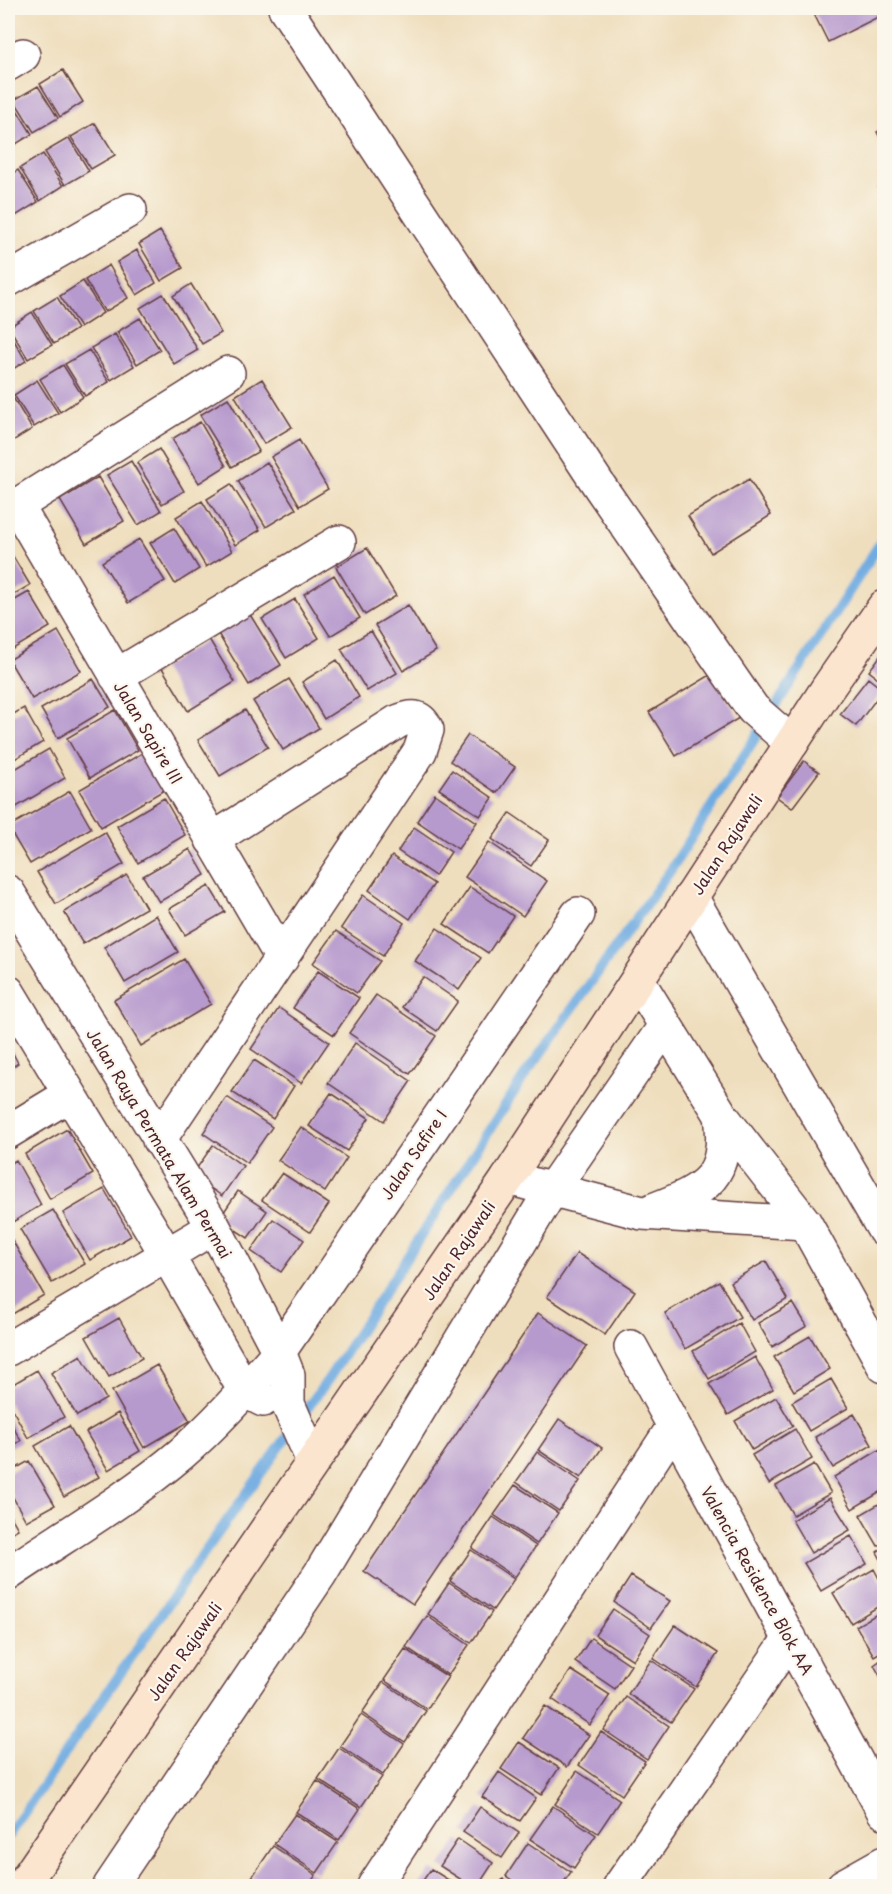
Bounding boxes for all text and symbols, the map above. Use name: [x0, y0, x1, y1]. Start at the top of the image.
street label: Jalan Sapire III: [109, 676, 189, 788]
street label: Jalan Rajawali: [684, 789, 768, 899]
street label: Jalan Raya Permata Alam Permai: [82, 1023, 238, 1263]
street label: Jalan Safire I: [374, 1104, 452, 1204]
street label: Jalan Rajawali: [416, 1195, 500, 1305]
street label: Valencia Residence Blok AA: [696, 1481, 820, 1679]
street label: Jalan Rajawali: [141, 1597, 227, 1705]

